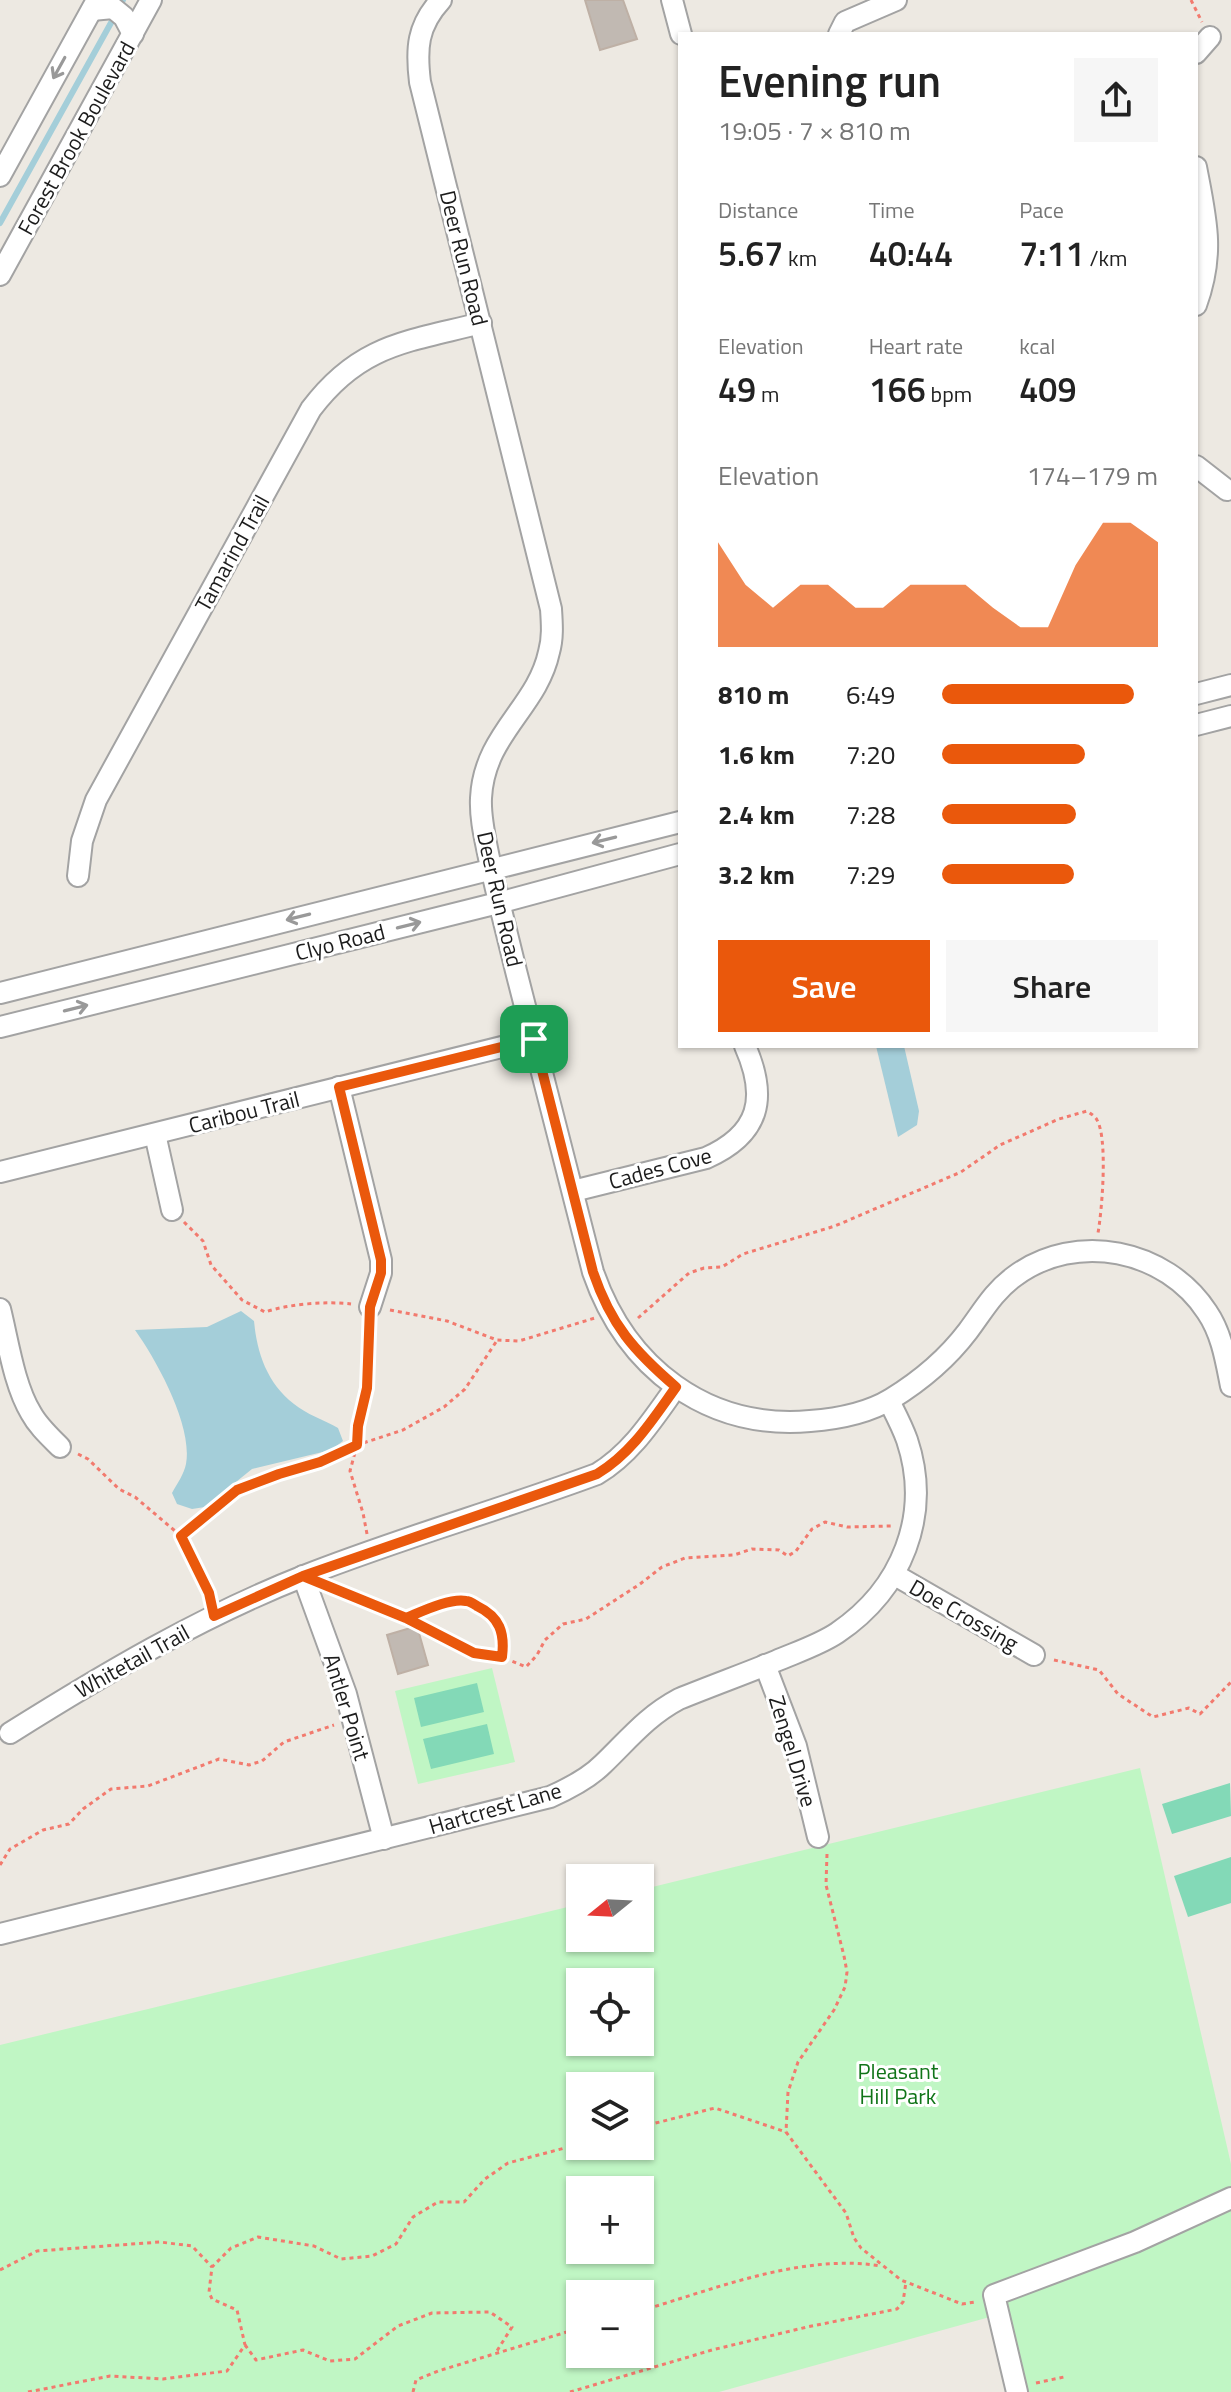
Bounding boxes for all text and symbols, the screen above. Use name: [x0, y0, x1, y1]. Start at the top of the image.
street label: Forest Brook Boulevard: [9, 35, 143, 241]
text: Evening run: [718, 47, 941, 114]
one-way arrow: [51, 56, 67, 80]
button: share: [1074, 58, 1158, 142]
text: 19:05 · 7 × 810 m: [718, 111, 911, 150]
street label: Deer Run Road: [431, 187, 497, 329]
text: Distance: [718, 193, 798, 227]
text: Time: [869, 193, 915, 227]
text: Pace: [1019, 193, 1064, 227]
text: 5.67: [718, 227, 783, 279]
text: 40:44: [869, 227, 953, 279]
text: 7:11: [1019, 227, 1085, 279]
text: km: [783, 241, 817, 275]
text: /km: [1085, 241, 1127, 275]
text: Elevation: [718, 329, 804, 363]
text: Heart rate: [869, 329, 963, 363]
text: kcal: [1019, 329, 1055, 363]
text: 49: [718, 363, 756, 415]
text: 166: [869, 363, 926, 415]
text: 409: [1019, 363, 1076, 415]
text: m: [756, 377, 779, 411]
text: bpm: [926, 377, 972, 411]
text: Elevation: [718, 456, 819, 495]
text: 174–179 m: [1027, 456, 1158, 495]
street label: Tamarind Trail: [186, 488, 278, 618]
text: 810 m: [718, 675, 789, 714]
text: 6:49: [846, 675, 895, 714]
text: 1.6 km: [718, 735, 795, 774]
text: 7:20: [846, 735, 895, 774]
text: 2.4 km: [718, 795, 795, 834]
text: 7:28: [846, 795, 895, 834]
street label: Deer Run Road: [468, 828, 532, 970]
one-way arrow: [592, 834, 618, 849]
text: 3.2 km: [718, 855, 795, 894]
text: 7:29: [846, 855, 895, 894]
one-way arrow: [285, 911, 311, 926]
street label: Clyo Road: [291, 914, 389, 970]
one-way arrow: [396, 916, 422, 931]
button: Save: [718, 940, 930, 1032]
button: Share: [946, 940, 1158, 1032]
one-way arrow: [62, 1000, 88, 1015]
pin: [500, 1005, 568, 1073]
icon: arrive: [512, 1017, 556, 1061]
street label: Caribou Trail: [185, 1082, 303, 1142]
street label: Cades Cove: [605, 1138, 715, 1198]
street label: Doe Crossing: [903, 1570, 1025, 1660]
street label: Whitetail Trail: [68, 1615, 196, 1707]
street label: Antler Point: [315, 1649, 379, 1765]
street label: Zengel Drive: [760, 1691, 826, 1811]
street label: Hartcrest Lane: [425, 1773, 565, 1843]
north arrow: [566, 1864, 654, 1952]
map controls: [566, 1864, 654, 2368]
button: locate: [566, 1968, 654, 2056]
park label: Pleasant Hill Park: [858, 2054, 939, 2113]
button: layers: [566, 2072, 654, 2160]
button: +: [566, 2176, 654, 2264]
button: −: [566, 2280, 654, 2368]

